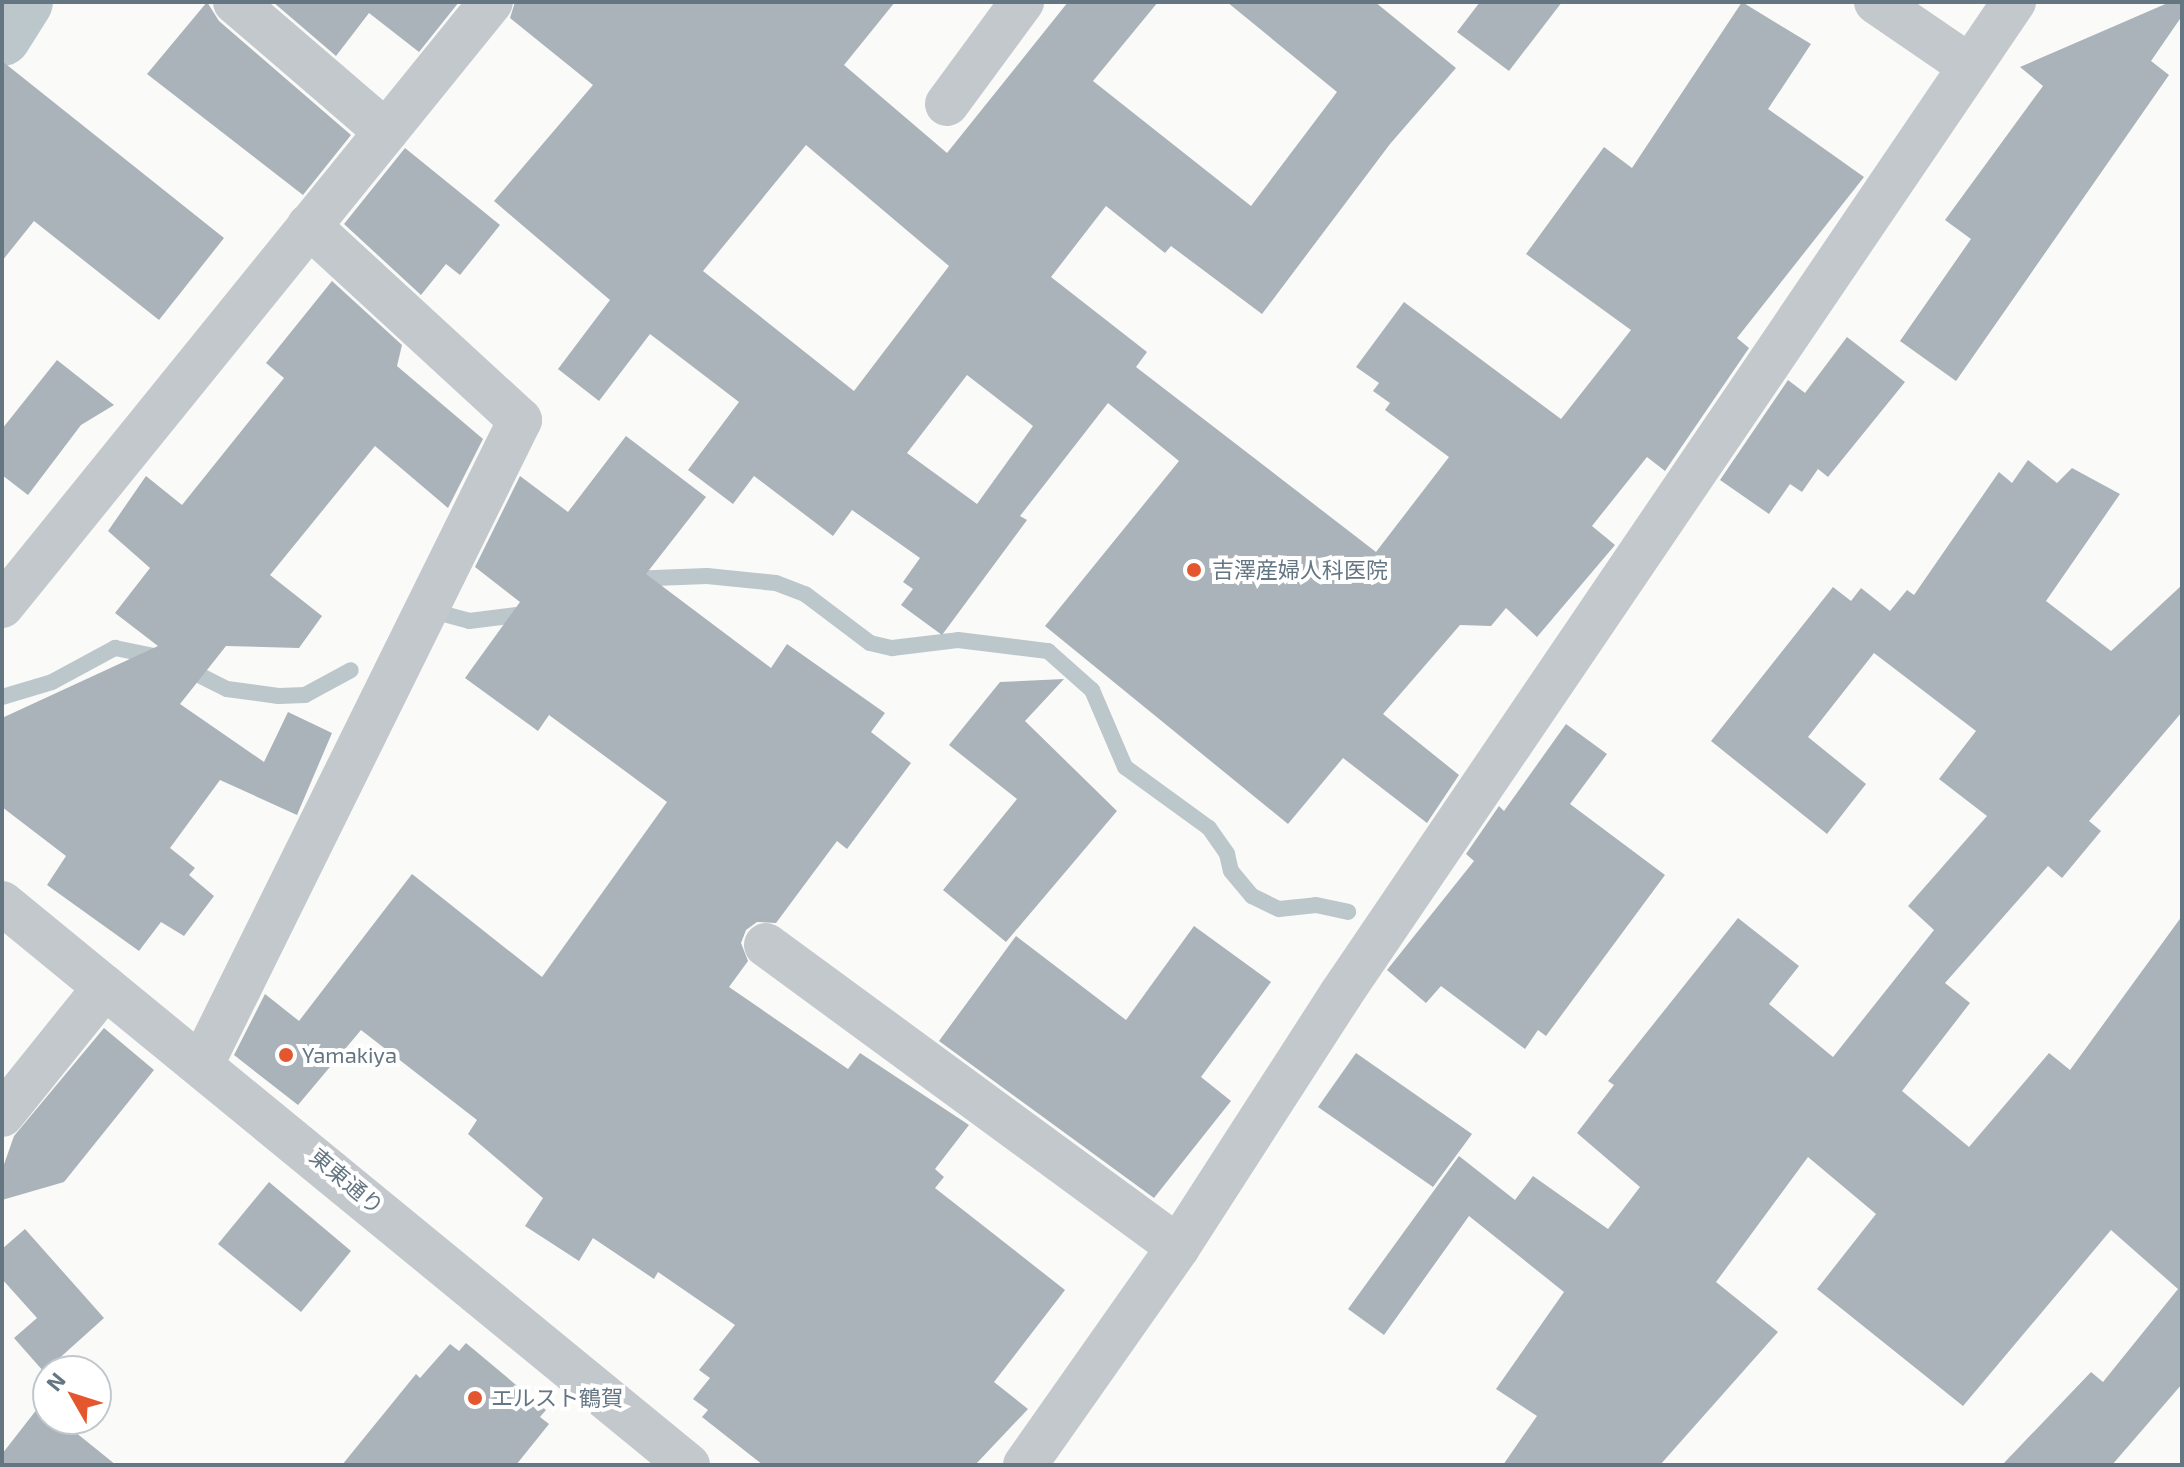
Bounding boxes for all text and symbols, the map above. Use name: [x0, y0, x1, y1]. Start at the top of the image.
place label: 吉澤産婦人科医院: [1212, 557, 1388, 583]
marker: 吉澤産婦人科医院: [1183, 559, 1205, 581]
place label: Yamakiya: [302, 1042, 397, 1068]
marker: Yamakiya: [277, 1046, 295, 1064]
street label: 東東通り: [305, 1143, 389, 1219]
north arrow: [32, 1355, 112, 1435]
text: N: [40, 1367, 70, 1396]
place label: エルスト鶴賀: [491, 1385, 623, 1411]
marker: エルスト鶴賀: [466, 1389, 484, 1407]

